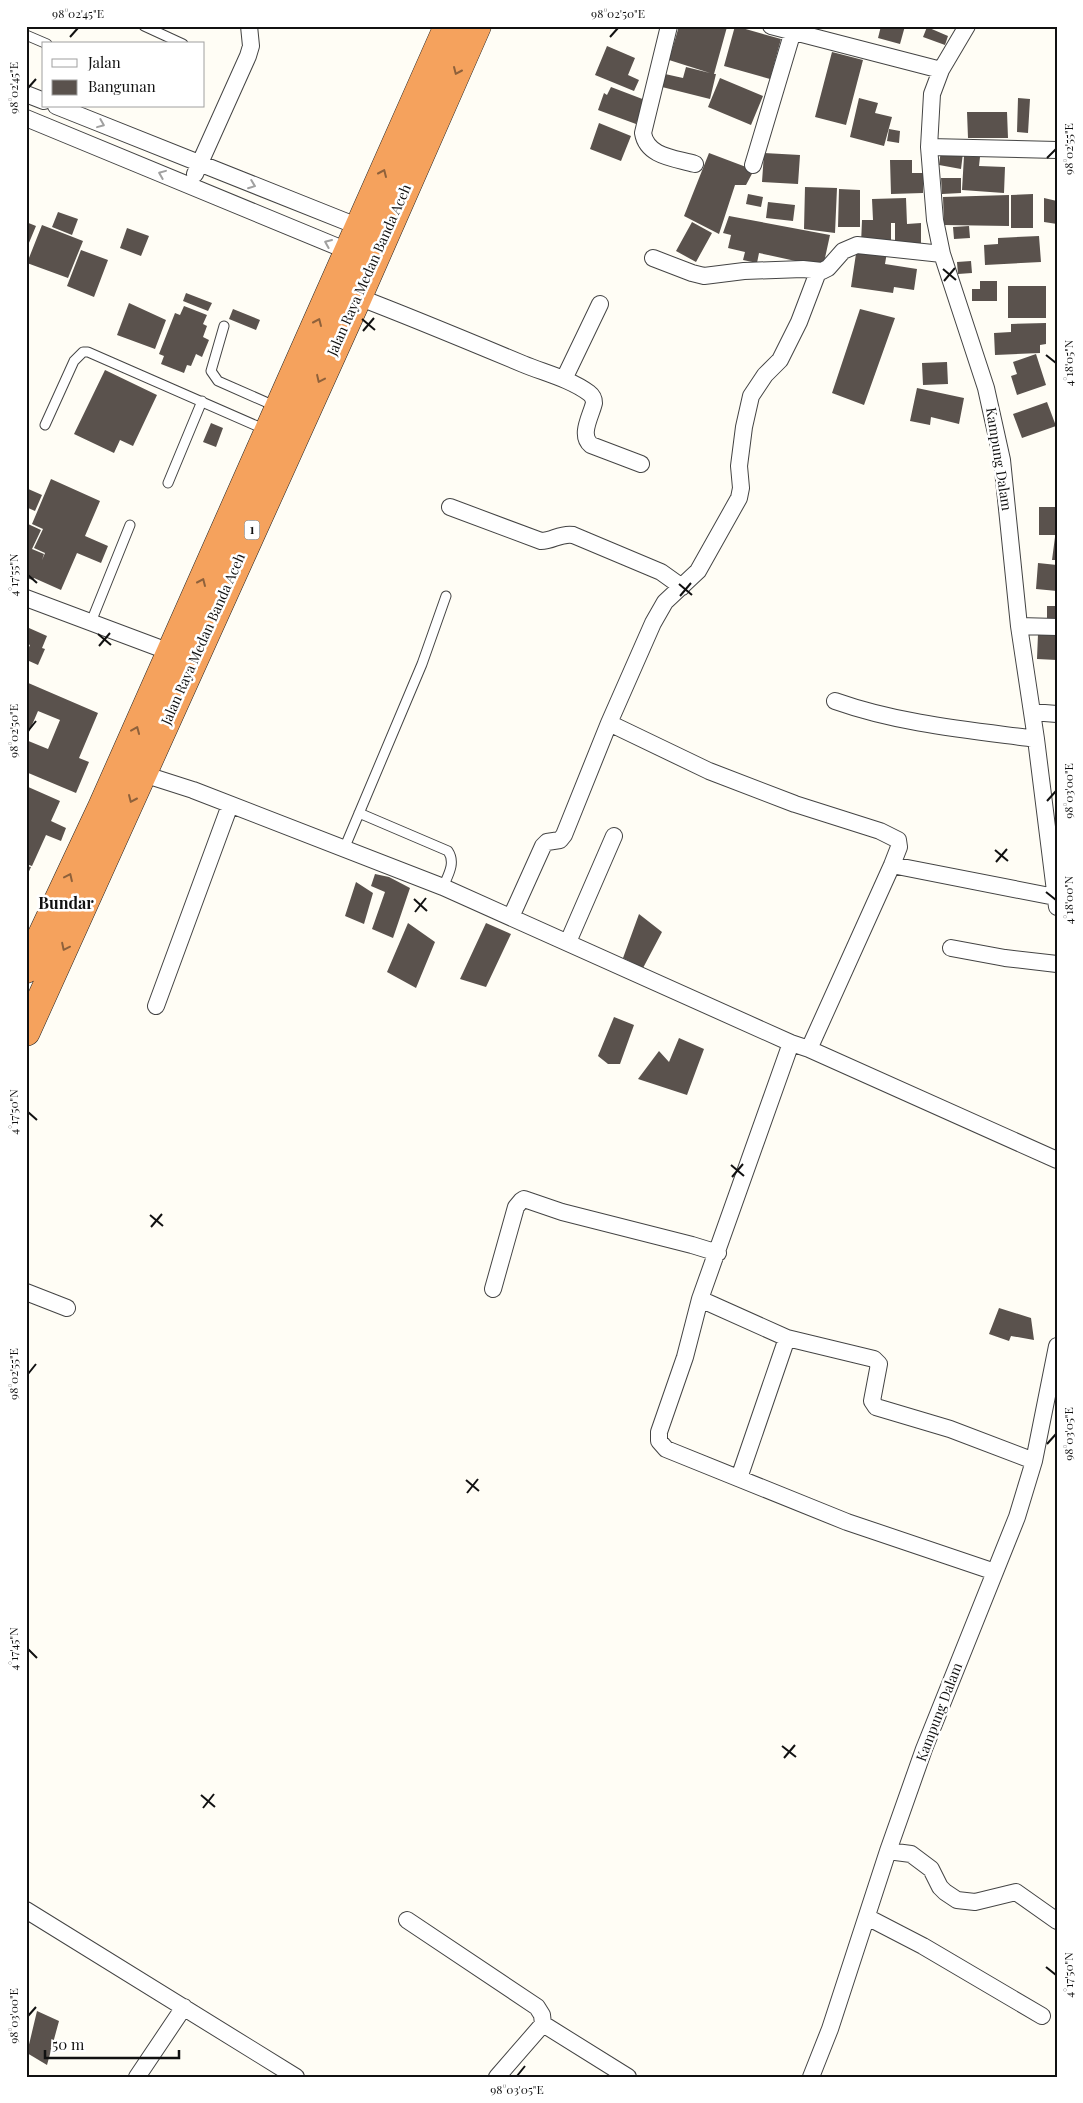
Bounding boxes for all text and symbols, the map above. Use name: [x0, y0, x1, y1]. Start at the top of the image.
text: 98°02'45"E: [52, 5, 104, 21]
text: 98°02'50"E: [591, 5, 645, 21]
legend: [42, 42, 205, 108]
text: Jalan: [87, 52, 121, 72]
text: 98°02'45"E: [5, 62, 21, 114]
one-way arrow: [453, 66, 464, 75]
text: Bangunan: [88, 76, 156, 96]
one-way arrow: [96, 118, 105, 129]
text: 98°02'55"E: [1060, 123, 1076, 175]
one-way arrow: [158, 169, 167, 180]
one-way arrow: [376, 169, 387, 178]
one-way arrow: [247, 178, 256, 189]
street label: Jalan Raya Medan Banda Aceh: [322, 180, 415, 360]
one-way arrow: [324, 239, 333, 250]
one-way arrow: [311, 318, 322, 327]
text: 4°18'05"N: [1060, 339, 1076, 386]
one-way arrow: [316, 374, 326, 383]
street label: Kampung Dalam: [982, 406, 1017, 513]
road number: 1: [244, 520, 260, 540]
street label: Jalan Raya Medan Banda Aceh: [156, 549, 249, 729]
text: 4°17'55"N: [5, 553, 21, 597]
one-way arrow: [195, 578, 206, 587]
text: 98°02'50"E: [5, 704, 21, 758]
one-way arrow: [129, 726, 140, 735]
text: 98°03'00"E: [1060, 763, 1076, 819]
one-way arrow: [127, 794, 138, 803]
one-way arrow: [63, 873, 74, 882]
text: 4°18'00"N: [1060, 875, 1076, 924]
district label: Bundar: [38, 892, 94, 913]
one-way arrow: [60, 942, 71, 951]
text: 4°17'50"N: [5, 1089, 21, 1135]
text: 98°02'55"E: [5, 1348, 21, 1400]
text: 98°03'05"E: [1060, 1407, 1076, 1461]
text: 4°17'45"N: [5, 1627, 21, 1671]
street label: Kampung Dalam: [911, 1659, 966, 1764]
text: 4°17'50"N: [1060, 1952, 1076, 1998]
text: 98°03'00"E: [5, 1988, 21, 2044]
scale bar: [45, 2028, 179, 2060]
text: 50 m: [52, 2034, 85, 2054]
text: 98°03'05"E: [490, 2081, 544, 2097]

